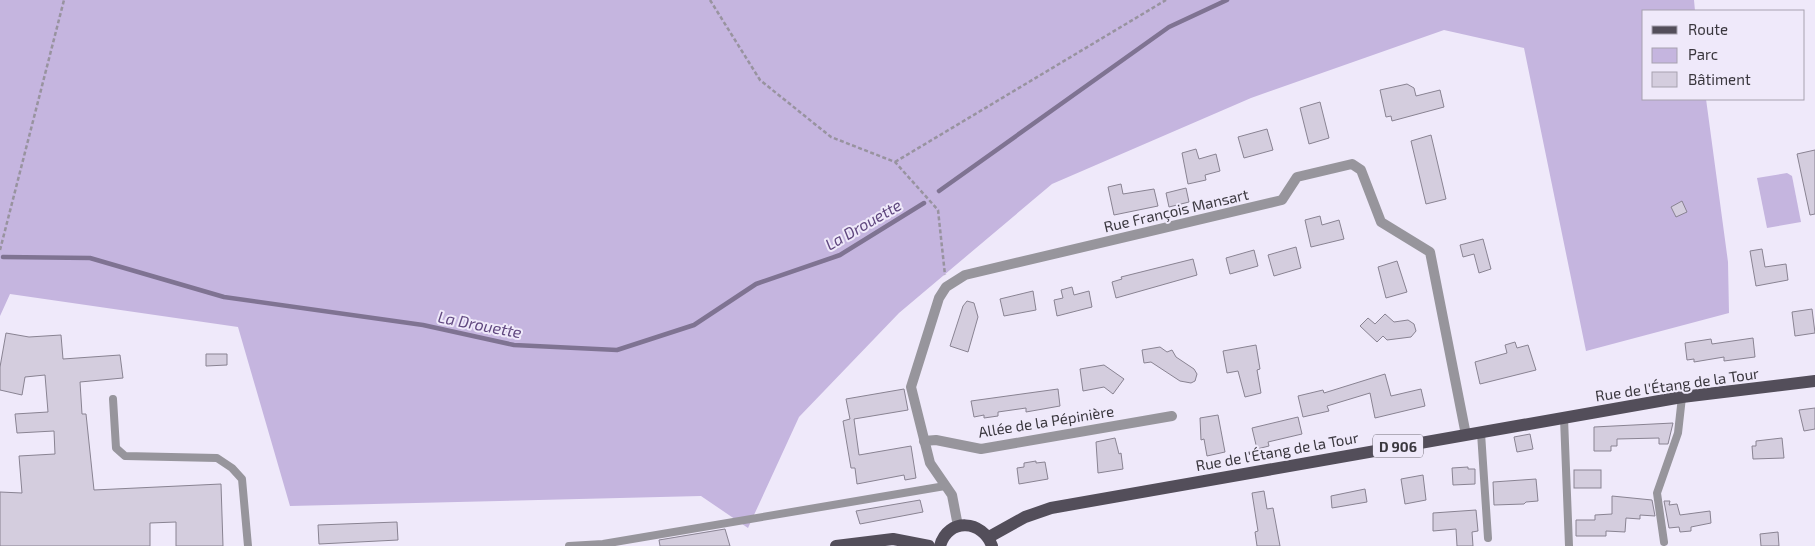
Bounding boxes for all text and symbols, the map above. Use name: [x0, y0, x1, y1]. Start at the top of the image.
legend: [1642, 10, 1805, 100]
text: Route: [1688, 20, 1728, 38]
text: Parc: [1688, 45, 1718, 63]
text: Bâtiment: [1688, 70, 1751, 88]
street label: Rue François Mansart: [1102, 185, 1251, 236]
water label: La Drouette: [821, 194, 905, 253]
water label: La Drouette: [436, 307, 524, 342]
street label: Rue de l'Étang de la Tour: [1594, 364, 1760, 404]
street label: Allée de la Pépinière: [977, 401, 1115, 441]
street label: Rue de l'Étang de la Tour: [1194, 428, 1360, 474]
road number: D 906: [1373, 434, 1423, 458]

